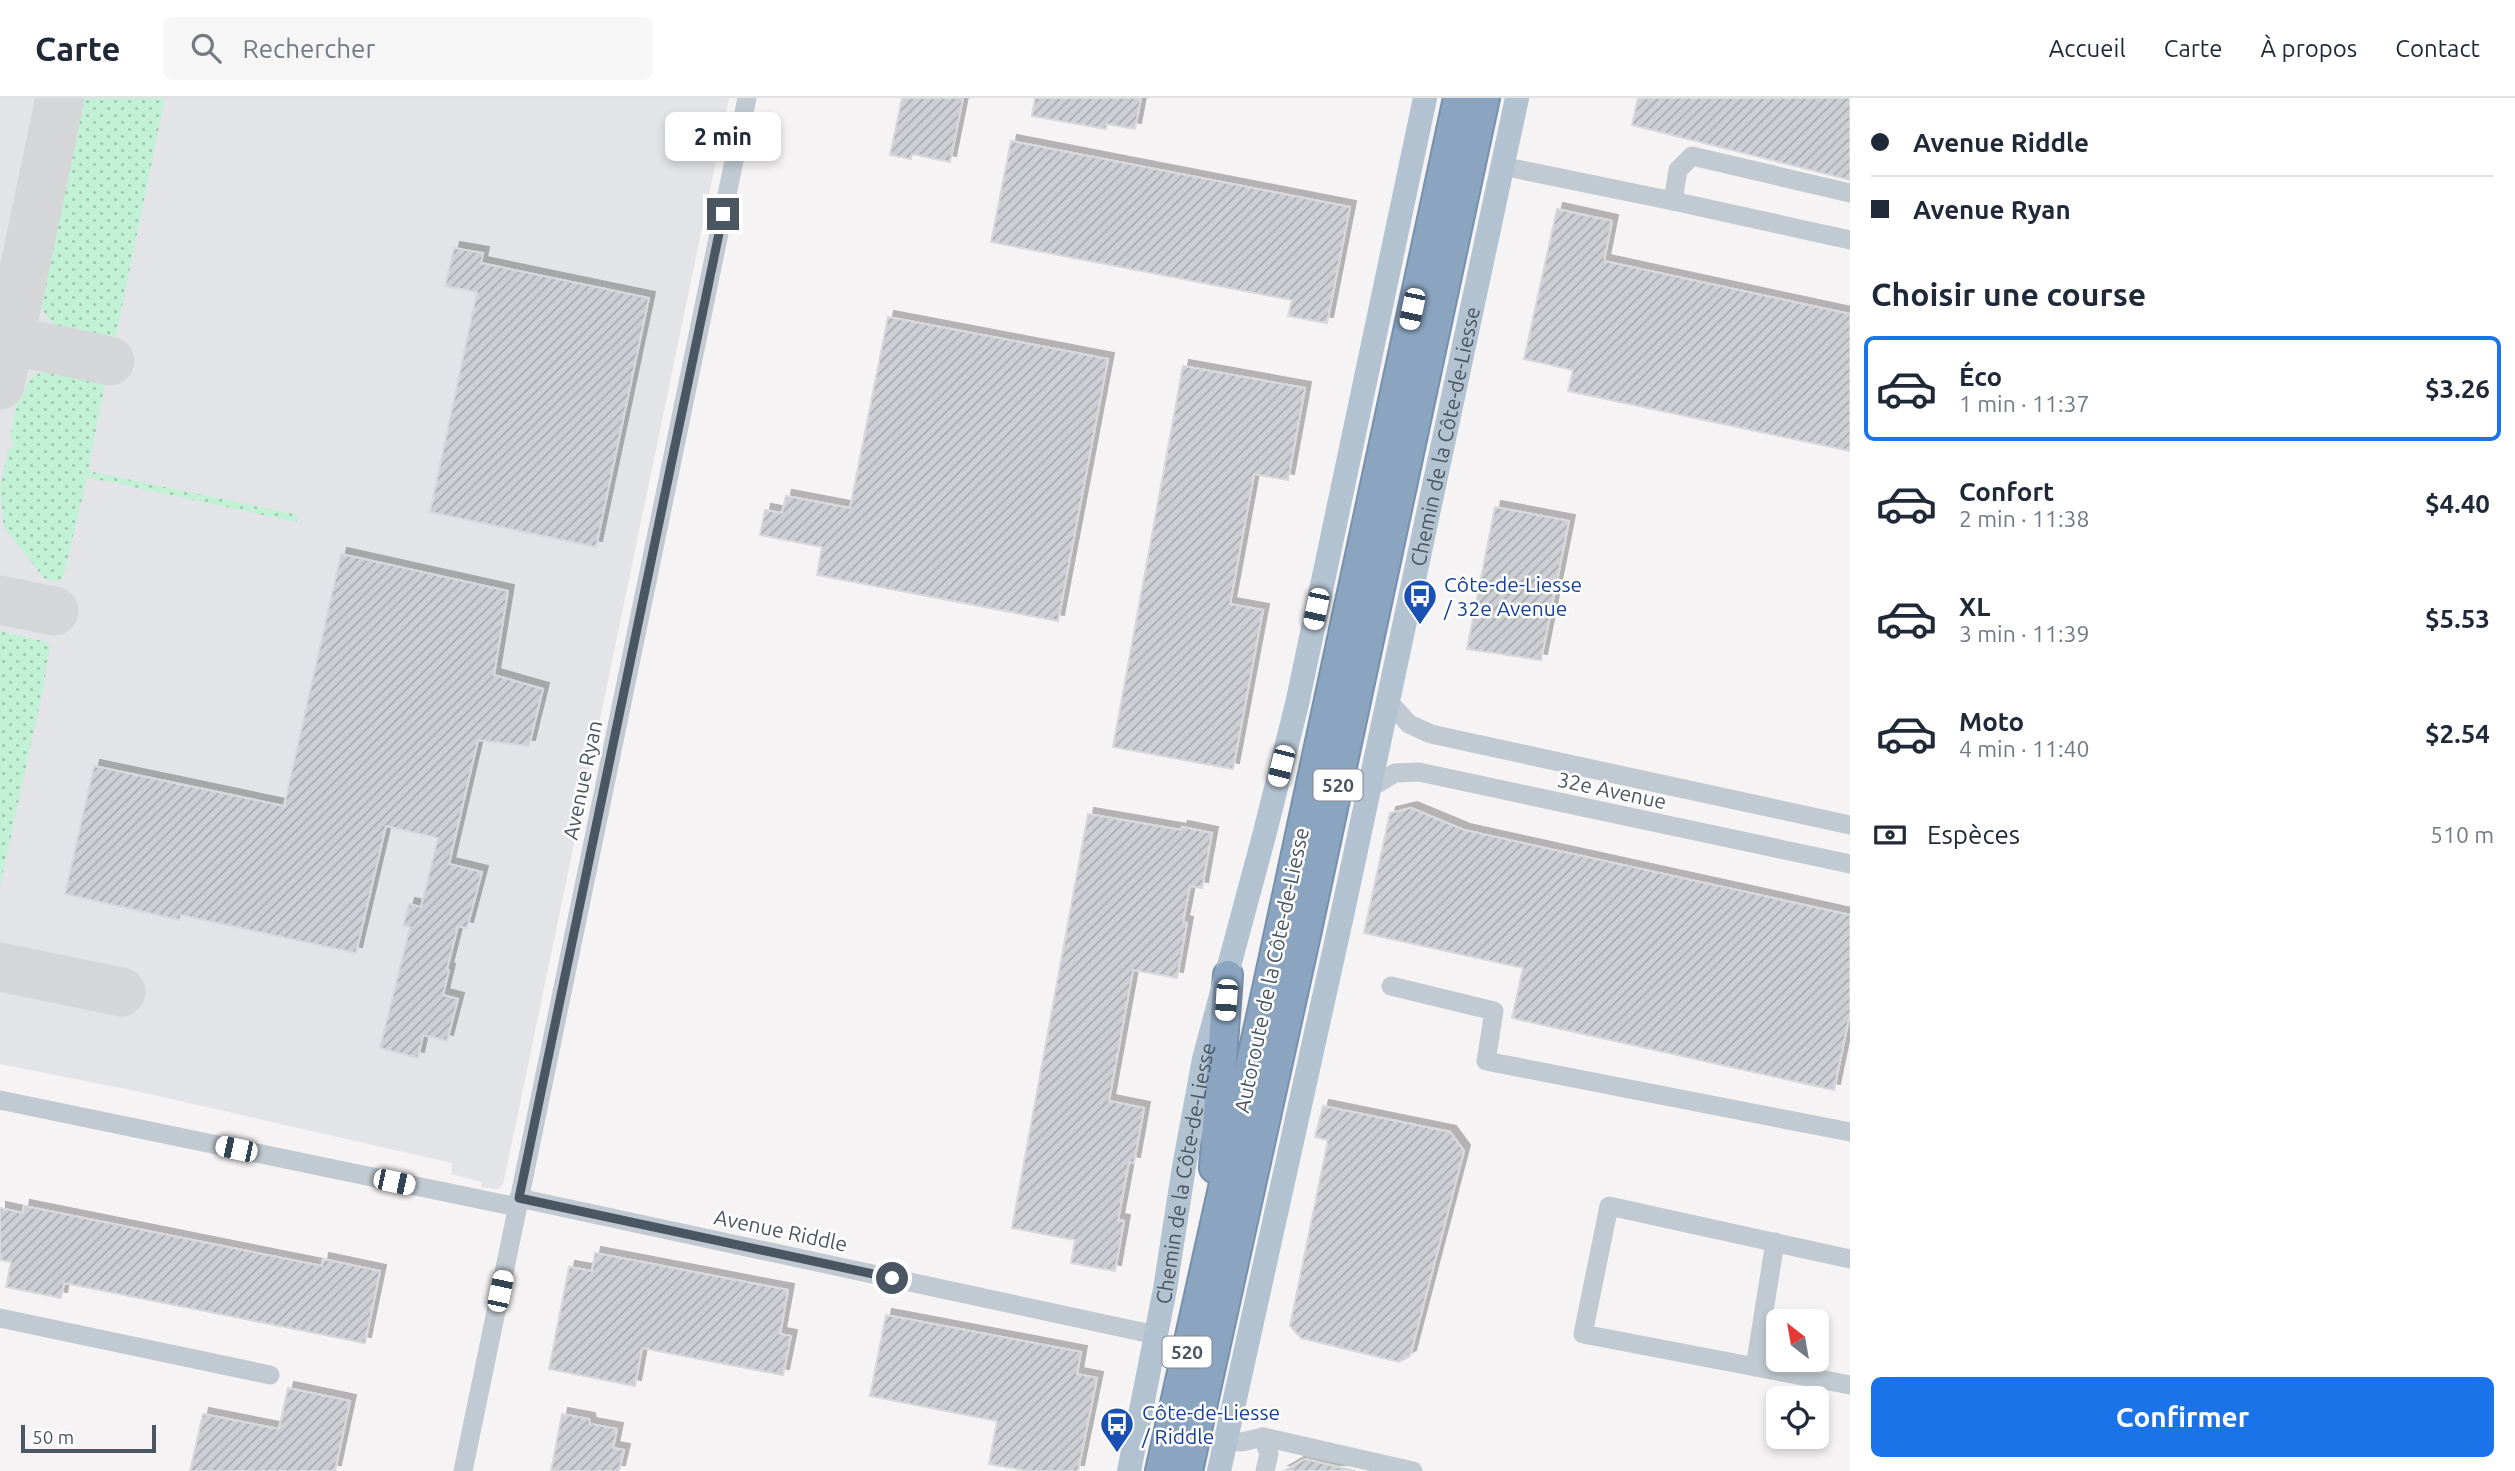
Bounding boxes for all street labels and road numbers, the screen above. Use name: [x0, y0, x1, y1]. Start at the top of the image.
street label: Chemin de la Côte-de-Liesse: [1405, 304, 1484, 568]
street label: Avenue Ryan: [558, 718, 606, 842]
street label: 32e Avenue: [1555, 767, 1669, 813]
road number: 520: [1314, 770, 1362, 800]
street label: Autoroute de la Côte-de-Liesse: [1229, 825, 1313, 1115]
street label: Chemin de la Côte-de-Liesse: [1150, 1040, 1220, 1306]
street label: Avenue Riddle: [712, 1204, 850, 1256]
road number: 520: [1162, 1336, 1212, 1368]

